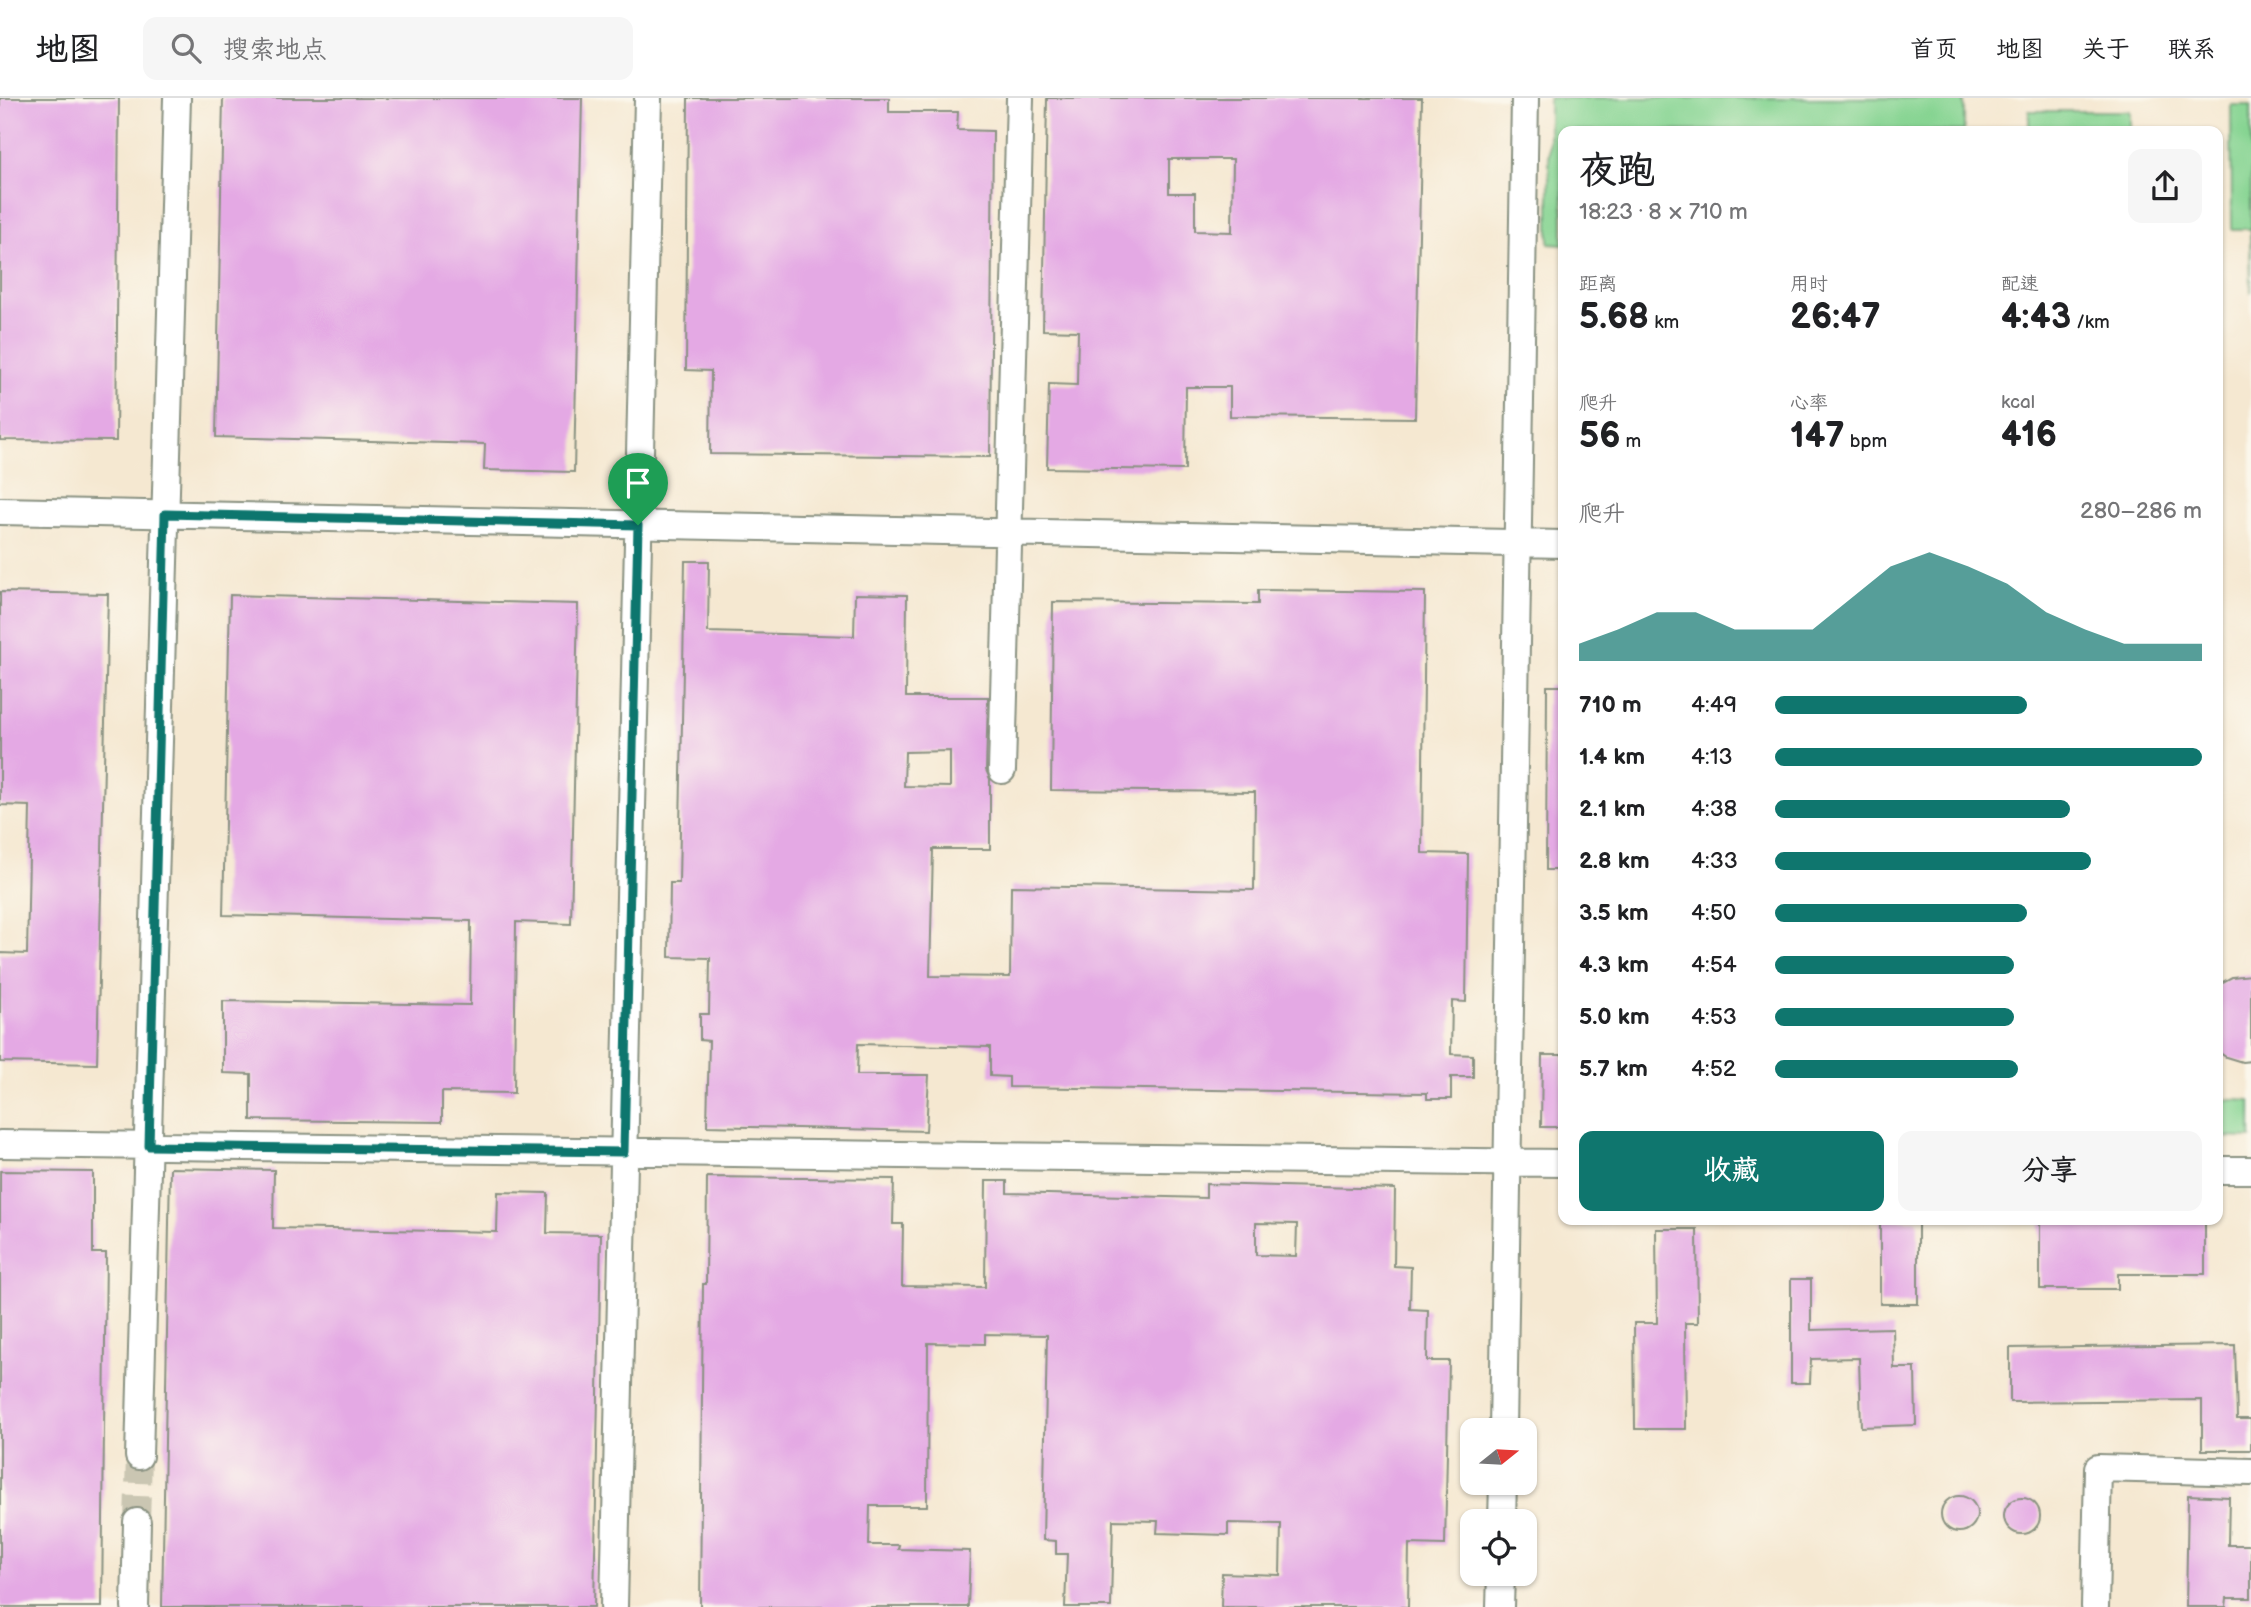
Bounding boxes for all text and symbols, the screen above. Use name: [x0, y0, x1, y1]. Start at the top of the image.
search box: [143, 17, 633, 80]
icon: search: [167, 29, 205, 67]
text: 地图: [35, 30, 101, 70]
text: 搜索地点: [223, 35, 327, 66]
text: 首页: [1910, 35, 1958, 64]
text: 地图: [1996, 35, 2044, 64]
text: 关于: [2082, 35, 2130, 64]
text: 联系: [2168, 35, 2216, 64]
text: 夜跑: [1579, 149, 1655, 194]
button: share: [2128, 149, 2202, 223]
text: 18:23 · 8 × 710 m: [1579, 198, 1748, 226]
text: 距离: [1579, 273, 1617, 296]
text: 用时: [1790, 273, 1828, 296]
text: 配速: [2001, 273, 2039, 296]
text: 5.68: [1579, 296, 1649, 339]
text: 26:47: [1790, 296, 1881, 339]
text: 4:43: [2001, 296, 2071, 339]
text: km: [1649, 311, 1679, 334]
text: /km: [2071, 311, 2110, 334]
text: kcal: [2001, 391, 2035, 414]
text: 爬升: [1579, 392, 1617, 415]
text: 心率: [1790, 392, 1828, 415]
text: 416: [2001, 414, 2057, 457]
text: 56: [1579, 415, 1620, 458]
text: 147: [1790, 415, 1845, 458]
text: m: [1620, 430, 1641, 453]
text: bpm: [1845, 430, 1887, 453]
pin: [608, 453, 668, 525]
icon: arrive: [619, 464, 657, 502]
text: 280–286 m: [2080, 497, 2202, 525]
text: 爬升: [1579, 500, 1625, 528]
text: 710 m: [1579, 691, 1642, 719]
text: 4:49: [1691, 691, 1737, 719]
text: 1.4 km: [1579, 743, 1645, 771]
text: 4:13: [1691, 743, 1733, 771]
text: 2.1 km: [1579, 795, 1645, 823]
text: 4:38: [1691, 795, 1737, 823]
text: 2.8 km: [1579, 847, 1650, 875]
text: 4:33: [1691, 847, 1738, 875]
text: 3.5 km: [1579, 899, 1649, 927]
text: 4:50: [1691, 899, 1736, 927]
text: 4.3 km: [1579, 951, 1649, 979]
text: 4:54: [1691, 951, 1737, 979]
text: 5.0 km: [1579, 1003, 1650, 1031]
text: 4:53: [1691, 1003, 1737, 1031]
text: 5.7 km: [1579, 1055, 1648, 1083]
text: 4:52: [1691, 1055, 1736, 1083]
button: 收藏: [1579, 1131, 1884, 1211]
button: 分享: [1898, 1131, 2202, 1211]
north arrow: [1460, 1418, 1536, 1494]
map controls: [1460, 1418, 1537, 1586]
button: locate: [1460, 1509, 1537, 1586]

